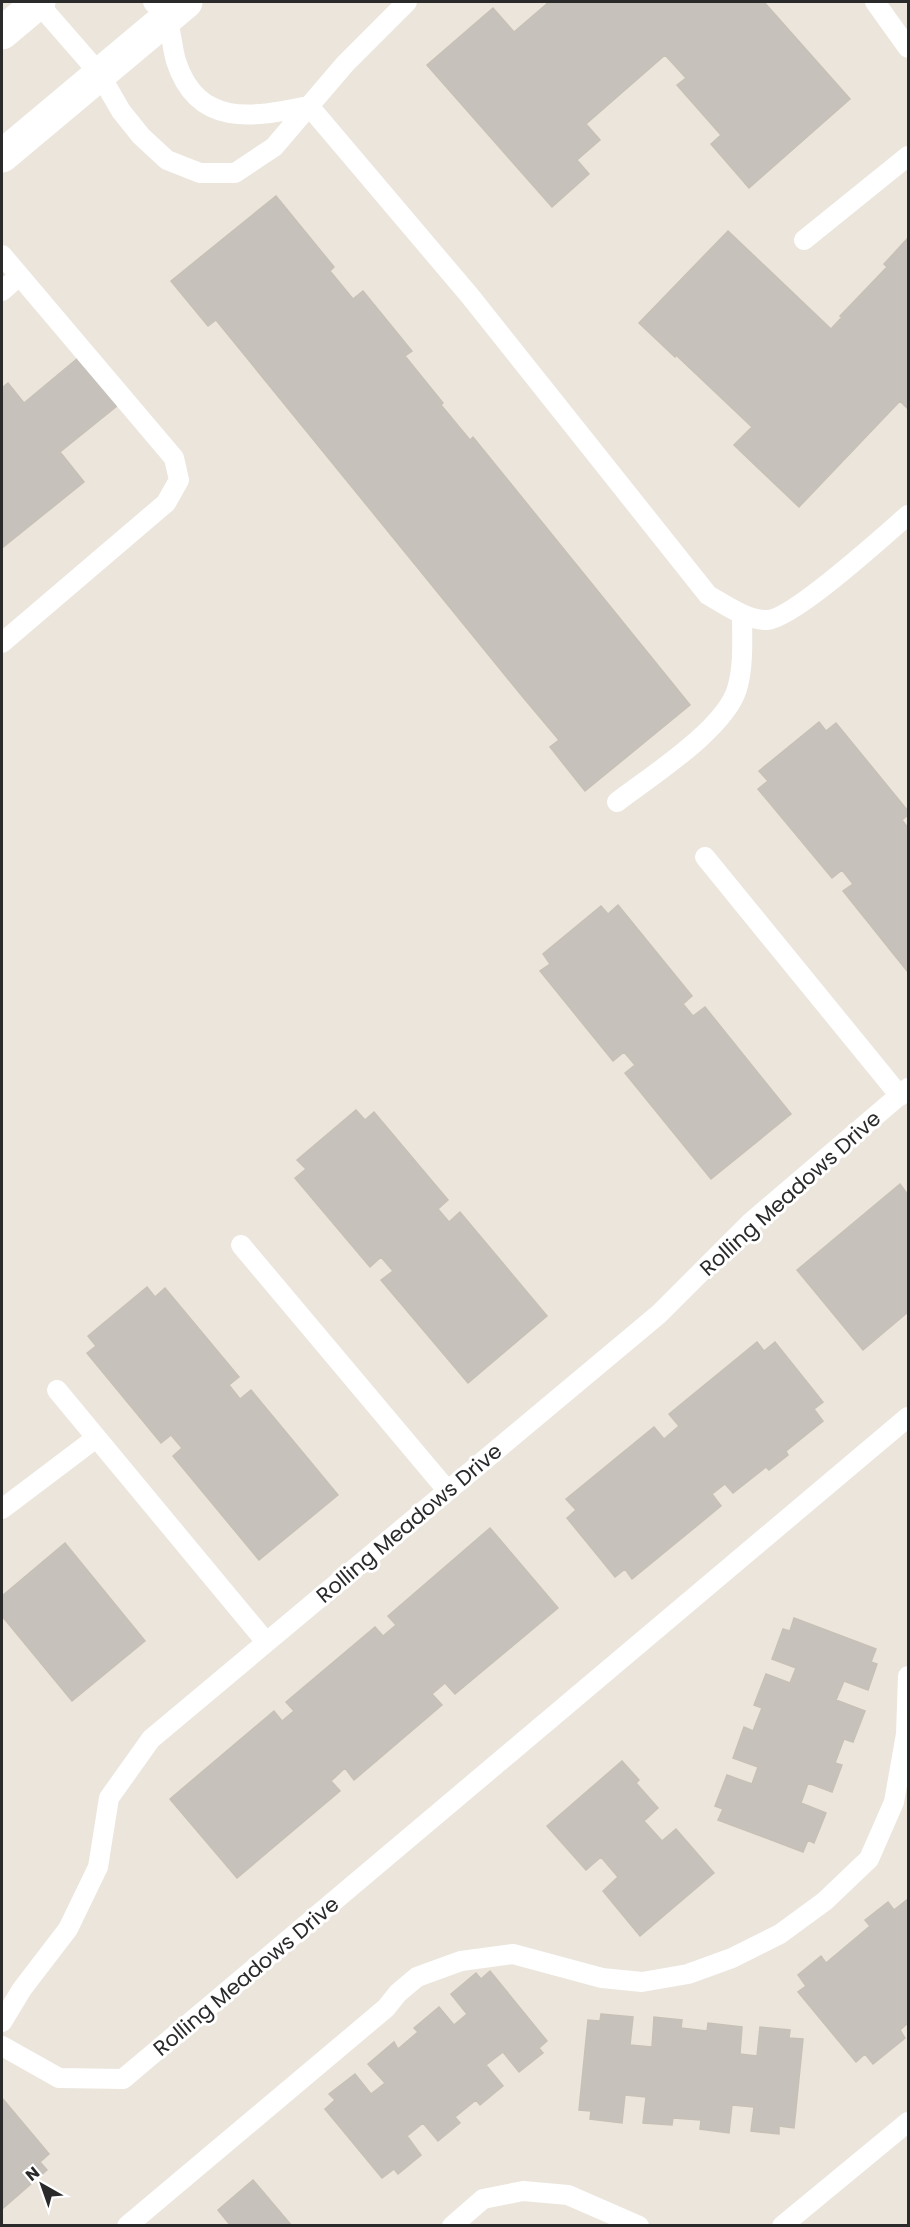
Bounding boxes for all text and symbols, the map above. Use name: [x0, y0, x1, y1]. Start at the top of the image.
street label: Rolling Meadows Drive: [693, 1104, 887, 1282]
street label: Rolling Meadows Drive: [310, 1437, 508, 1609]
street label: Rolling Meadows Drive: [147, 1890, 345, 2062]
north arrow: [12, 2155, 72, 2215]
text: N: [21, 2161, 45, 2187]

